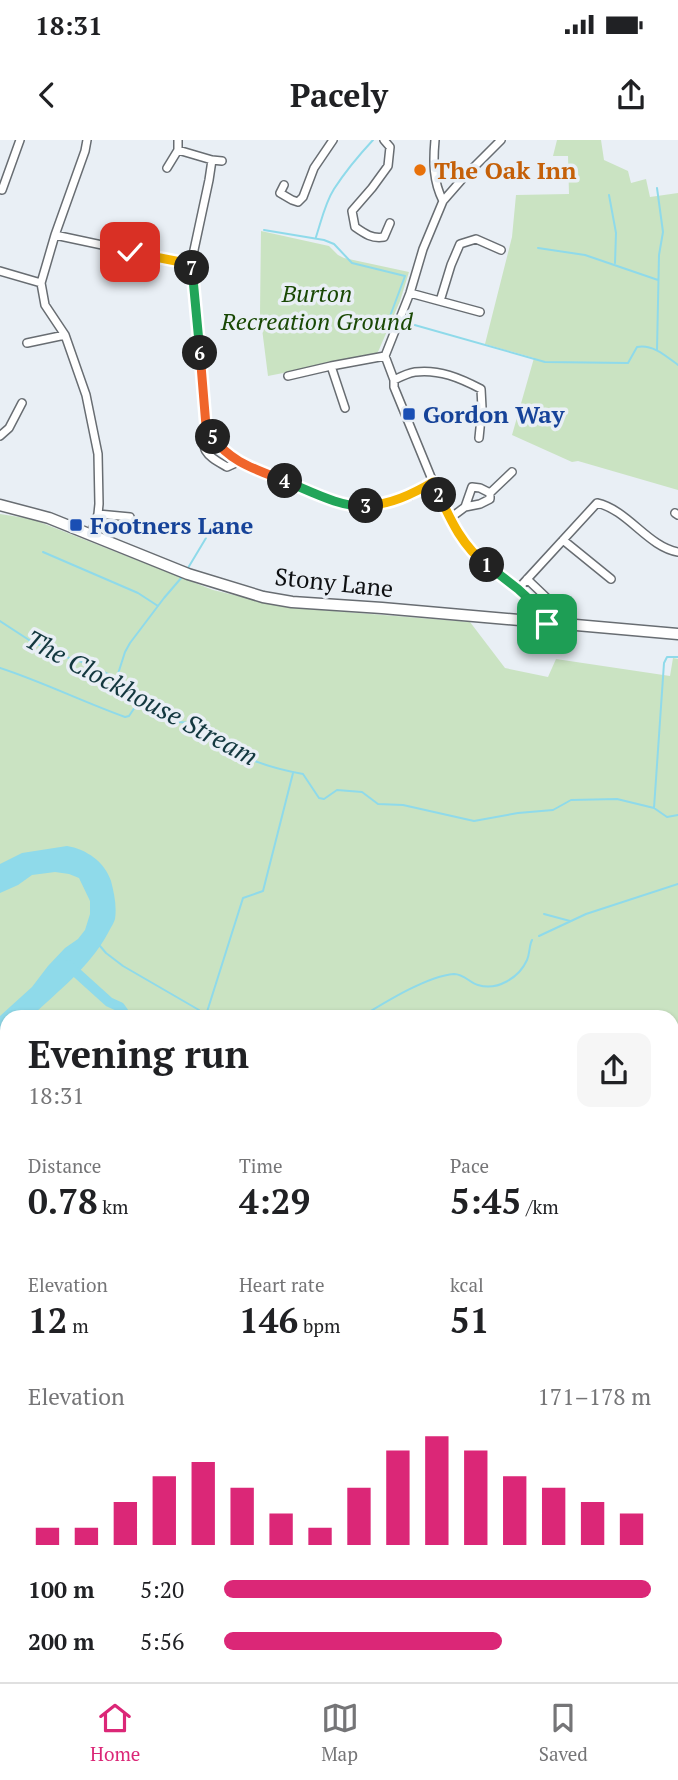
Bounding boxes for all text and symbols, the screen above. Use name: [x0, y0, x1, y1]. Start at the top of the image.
text: 18:31: [35, 8, 103, 42]
text: Pacely: [290, 74, 388, 116]
icon: back: [28, 76, 66, 114]
icon: share: [612, 76, 650, 114]
place label: The Oak Inn: [434, 154, 577, 186]
marker: The Oak Inn: [412, 162, 428, 178]
pin: [100, 222, 160, 282]
icon: check: [111, 233, 149, 271]
pin: 7: [174, 250, 210, 286]
text: 7: [186, 255, 197, 280]
park label: Burton Recreation Ground: [220, 277, 414, 337]
pin: 6: [182, 336, 218, 370]
text: 6: [194, 340, 205, 365]
place label: Gordon Way: [423, 398, 566, 430]
marker: Gordon Way: [401, 406, 417, 422]
pin: 5: [196, 420, 230, 454]
text: 5: [207, 424, 218, 449]
pin: 4: [268, 464, 302, 498]
text: 4: [279, 468, 290, 493]
pin: 2: [422, 478, 457, 512]
text: 2: [433, 482, 444, 507]
pin: 3: [348, 488, 384, 524]
text: 3: [360, 493, 371, 518]
place label: Footners Lane: [90, 509, 254, 541]
marker: Footners Lane: [68, 517, 84, 533]
pin: 1: [470, 548, 504, 582]
text: 1: [481, 552, 492, 577]
street label: Stony Lane: [273, 560, 395, 604]
pin: [517, 594, 577, 654]
icon: arrive: [528, 605, 566, 643]
water label: The Clockhouse Stream: [20, 621, 264, 773]
text: Evening run: [28, 1029, 249, 1079]
button: share: [577, 1033, 651, 1107]
text: 18:31: [28, 1080, 85, 1111]
text: Distance: [28, 1153, 101, 1178]
text: Time: [239, 1153, 282, 1178]
text: Pace: [450, 1153, 489, 1178]
text: 0.78: [28, 1178, 98, 1224]
text: 4:29: [239, 1178, 310, 1224]
text: 5:45: [450, 1178, 521, 1224]
text: km: [98, 1194, 129, 1219]
text: /km: [521, 1194, 559, 1219]
text: Elevation: [28, 1272, 108, 1297]
text: Heart rate: [239, 1272, 324, 1297]
text: kcal: [450, 1272, 484, 1297]
text: 12: [28, 1297, 68, 1343]
text: 146: [239, 1297, 298, 1343]
text: 51: [450, 1297, 490, 1343]
text: m: [68, 1313, 89, 1338]
text: bpm: [298, 1313, 340, 1338]
text: Elevation: [28, 1381, 125, 1412]
text: 171–178 m: [538, 1381, 651, 1412]
text: 100 m: [28, 1574, 94, 1605]
text: 5:20: [140, 1574, 184, 1605]
text: 200 m: [28, 1626, 94, 1657]
text: 5:56: [140, 1626, 184, 1657]
tab: Home: [90, 1699, 140, 1766]
tab: Map: [321, 1699, 359, 1766]
tab: Saved: [539, 1699, 588, 1766]

